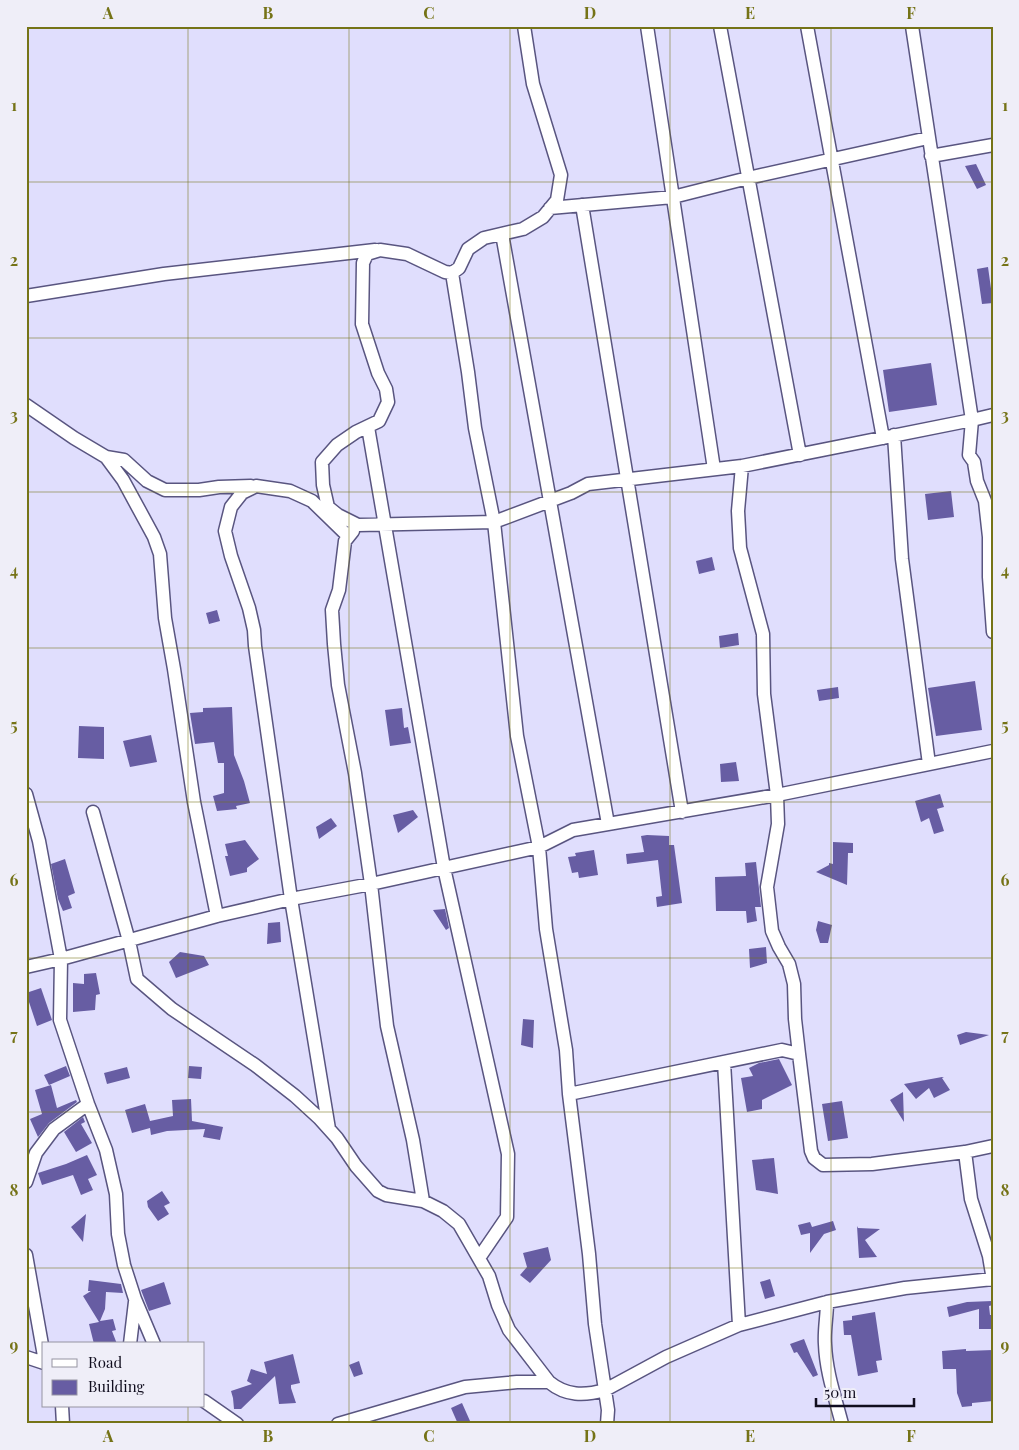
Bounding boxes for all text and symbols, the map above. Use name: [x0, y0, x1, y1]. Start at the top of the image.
text: A: [102, 2, 114, 23]
text: B: [263, 2, 274, 23]
text: C: [423, 2, 435, 23]
text: D: [584, 2, 596, 23]
text: E: [745, 2, 755, 23]
text: F: [906, 2, 916, 23]
text: 1: [11, 94, 17, 115]
text: 1: [1002, 94, 1008, 115]
text: 2: [10, 249, 18, 270]
text: 2: [1001, 249, 1009, 270]
text: 3: [10, 404, 18, 425]
text: 3: [1001, 404, 1009, 425]
text: 4: [10, 559, 18, 580]
text: 4: [1001, 559, 1009, 580]
text: 5: [10, 714, 18, 735]
text: 5: [1001, 714, 1009, 735]
text: 6: [10, 869, 19, 890]
text: 6: [1001, 869, 1010, 890]
text: 7: [10, 1024, 18, 1045]
text: 7: [1001, 1024, 1009, 1045]
text: 8: [10, 1179, 19, 1200]
text: 8: [1001, 1179, 1010, 1200]
text: 9: [10, 1334, 19, 1355]
text: 9: [1001, 1334, 1010, 1355]
legend: [42, 1342, 205, 1408]
text: Road: [88, 1352, 122, 1372]
scale bar: [816, 1375, 914, 1407]
text: Building: [88, 1376, 145, 1396]
text: 50 m: [824, 1382, 857, 1402]
text: A: [102, 1425, 114, 1446]
text: B: [263, 1425, 274, 1446]
text: C: [423, 1425, 435, 1446]
text: D: [584, 1425, 596, 1446]
text: E: [745, 1425, 755, 1446]
text: F: [906, 1425, 916, 1446]

